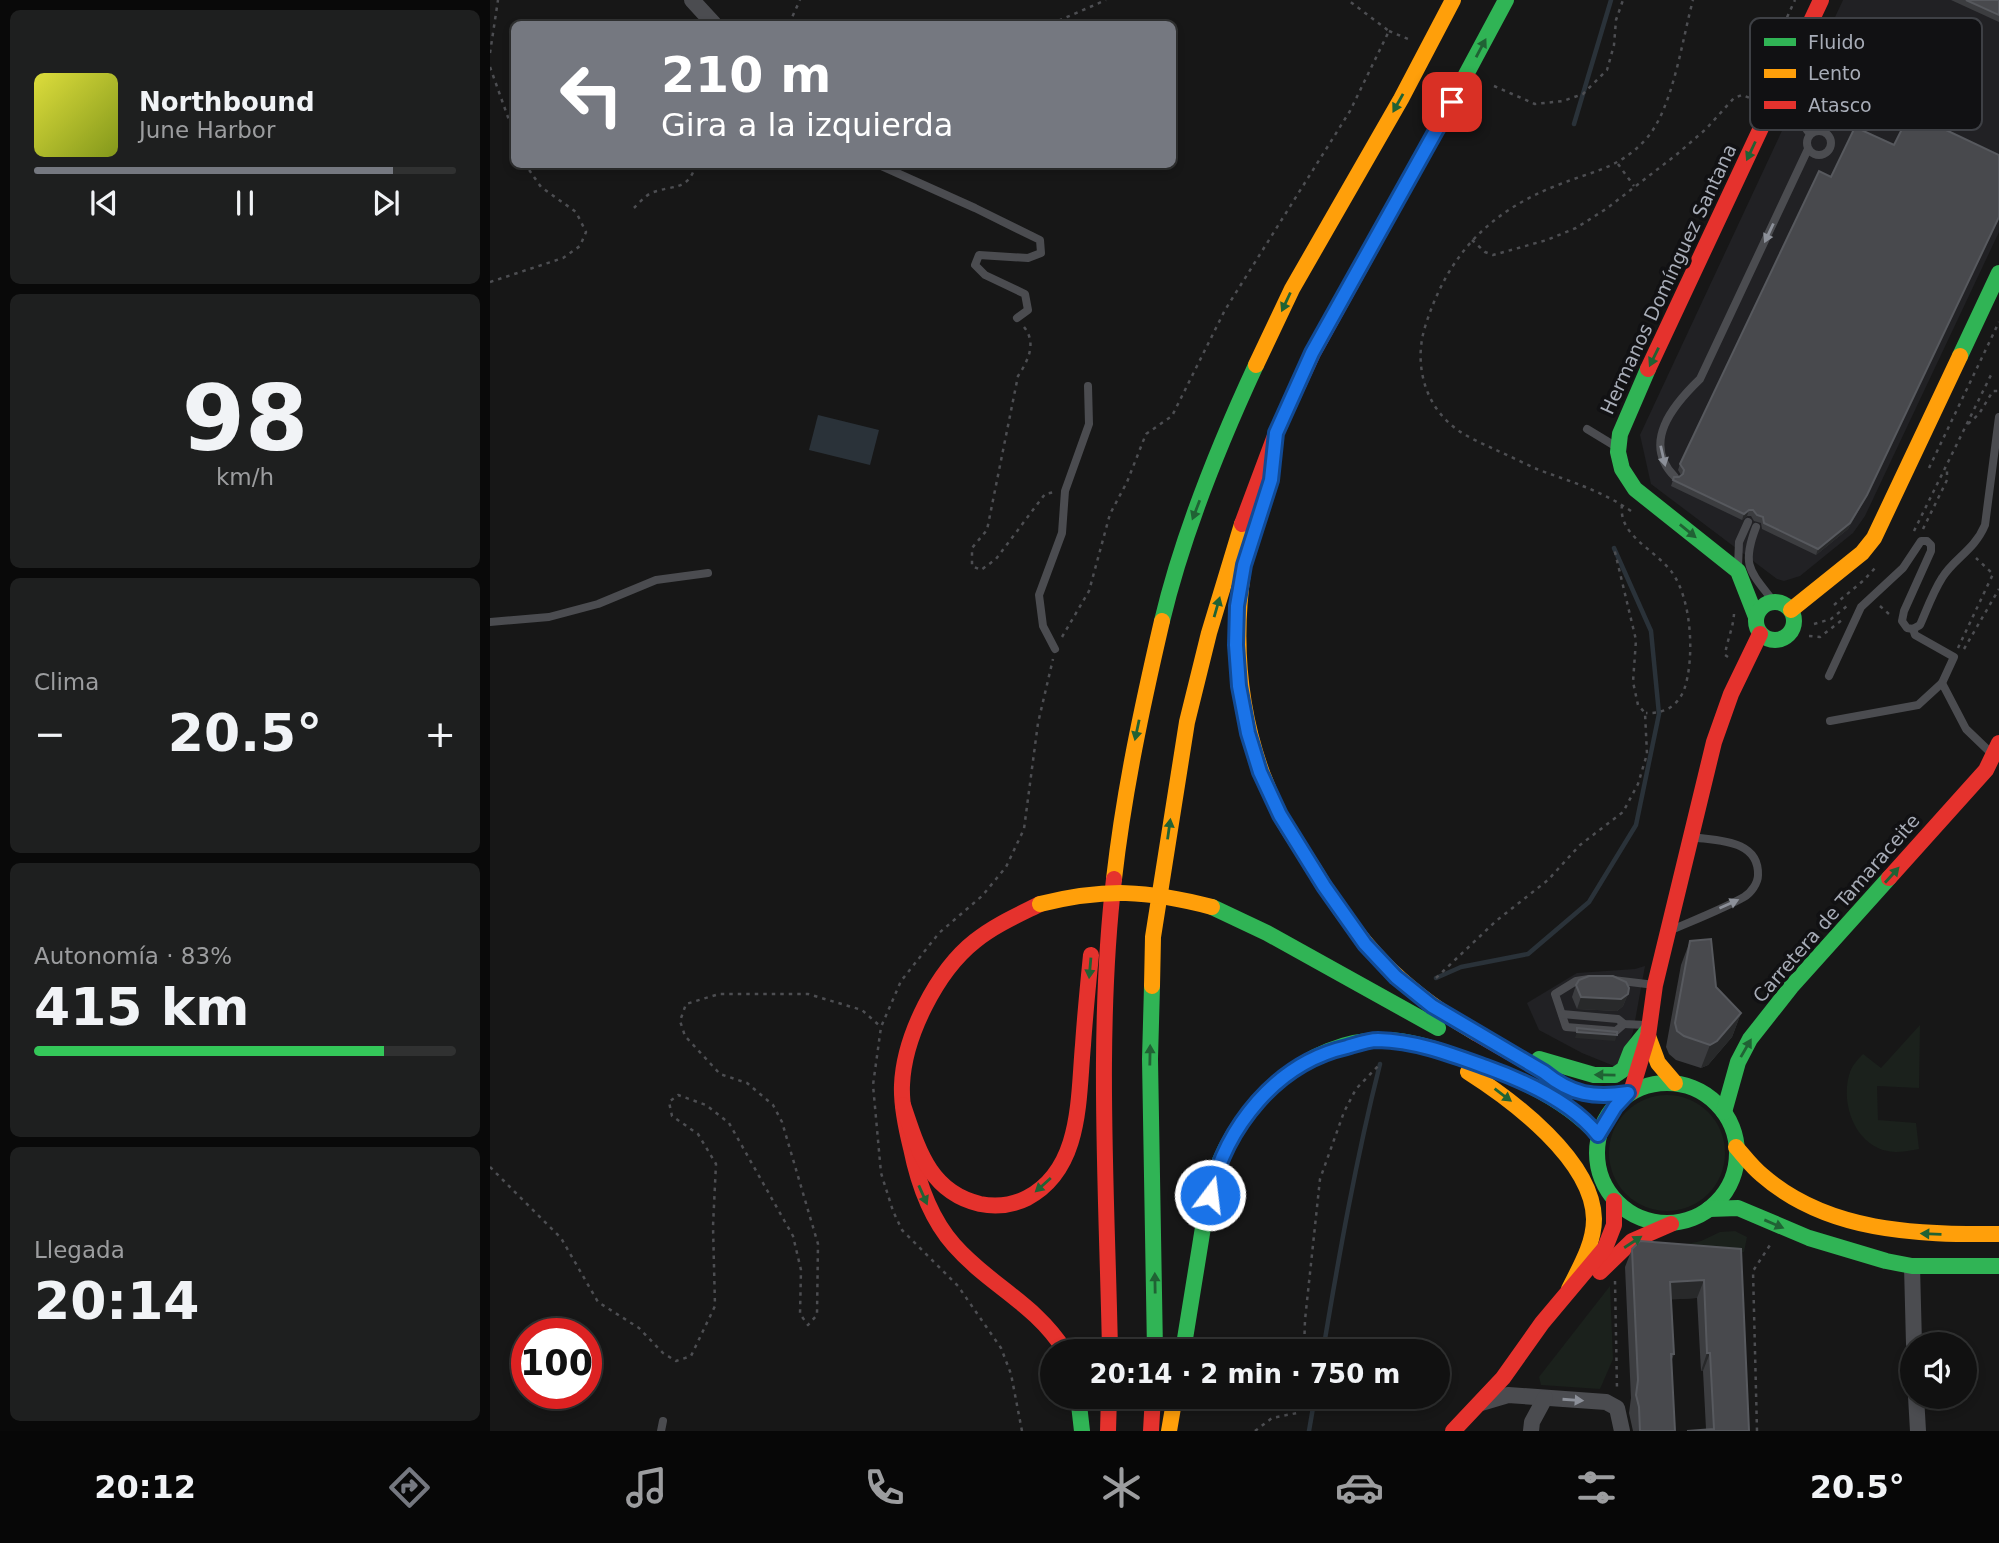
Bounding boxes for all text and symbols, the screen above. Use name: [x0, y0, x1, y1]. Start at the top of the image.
legend: [1750, 18, 1982, 130]
text: Fluido: [1808, 31, 1865, 53]
one-way arrow: [1475, 39, 1487, 58]
text: 210 m: [661, 47, 831, 104]
icon: left: [546, 49, 637, 140]
text: Lento: [1808, 62, 1861, 84]
pin: [1422, 72, 1482, 132]
icon: arrive: [1433, 83, 1471, 121]
text: Northbound: [139, 87, 315, 117]
one-way arrow: [1392, 94, 1404, 113]
text: Atasco: [1808, 94, 1872, 116]
text: Gira a la izquierda: [661, 106, 953, 144]
text: June Harbor: [139, 117, 275, 143]
street label: Hermanos Domínguez Santana: [1596, 140, 1740, 418]
one-way arrow: [1745, 141, 1757, 161]
icon: previous: [85, 184, 123, 222]
icon: pause: [226, 184, 264, 222]
icon: next: [367, 184, 405, 222]
one-way arrow: [1763, 223, 1774, 243]
one-way arrow: [1281, 291, 1292, 312]
one-way arrow: [1649, 347, 1660, 367]
text: 98: [182, 366, 308, 471]
one-way arrow: [1658, 445, 1669, 467]
text: km/h: [216, 464, 274, 490]
one-way arrow: [1190, 500, 1201, 521]
one-way arrow: [1679, 524, 1697, 539]
one-way arrow: [1212, 596, 1222, 617]
text: Clima: [34, 669, 99, 695]
text: 20.5°: [168, 703, 322, 763]
text: −: [34, 712, 66, 756]
text: +: [424, 712, 456, 756]
one-way arrow: [1131, 719, 1142, 741]
street label: Carretera de Tamaraceite: [1748, 809, 1924, 1007]
one-way arrow: [1163, 818, 1174, 840]
one-way arrow: [1884, 867, 1900, 884]
one-way arrow: [1719, 898, 1739, 910]
text: Autonomía · 83%: [34, 943, 232, 969]
one-way arrow: [1084, 957, 1095, 979]
text: 415 km: [34, 977, 249, 1037]
one-way arrow: [1740, 1038, 1752, 1058]
one-way arrow: [1144, 1044, 1156, 1066]
one-way arrow: [1594, 1069, 1616, 1080]
one-way arrow: [1493, 1087, 1511, 1102]
position arrow: [1173, 1158, 1247, 1232]
one-way arrow: [1034, 1177, 1052, 1193]
one-way arrow: [918, 1184, 929, 1205]
one-way arrow: [1764, 1219, 1785, 1230]
one-way arrow: [1920, 1229, 1942, 1240]
one-way arrow: [1624, 1235, 1643, 1248]
text: Llegada: [34, 1237, 125, 1263]
text: 20:14: [34, 1271, 200, 1331]
one-way arrow: [1149, 1272, 1161, 1294]
speed limit sign: 100: [511, 1318, 602, 1409]
map controls: [1900, 1332, 1977, 1409]
button: sound: [1900, 1332, 1977, 1409]
text: 20:14 · 2 min · 750 m: [1090, 1359, 1400, 1389]
one-way arrow: [1562, 1395, 1584, 1406]
icon: directions: [385, 1463, 434, 1512]
icon: music: [622, 1463, 671, 1512]
icon: phone: [860, 1463, 909, 1512]
icon: climate: [1097, 1463, 1146, 1512]
icon: car: [1335, 1463, 1384, 1512]
icon: filters: [1572, 1463, 1621, 1512]
text: 20:12: [94, 1468, 196, 1506]
text: 20.5°: [1810, 1468, 1905, 1506]

